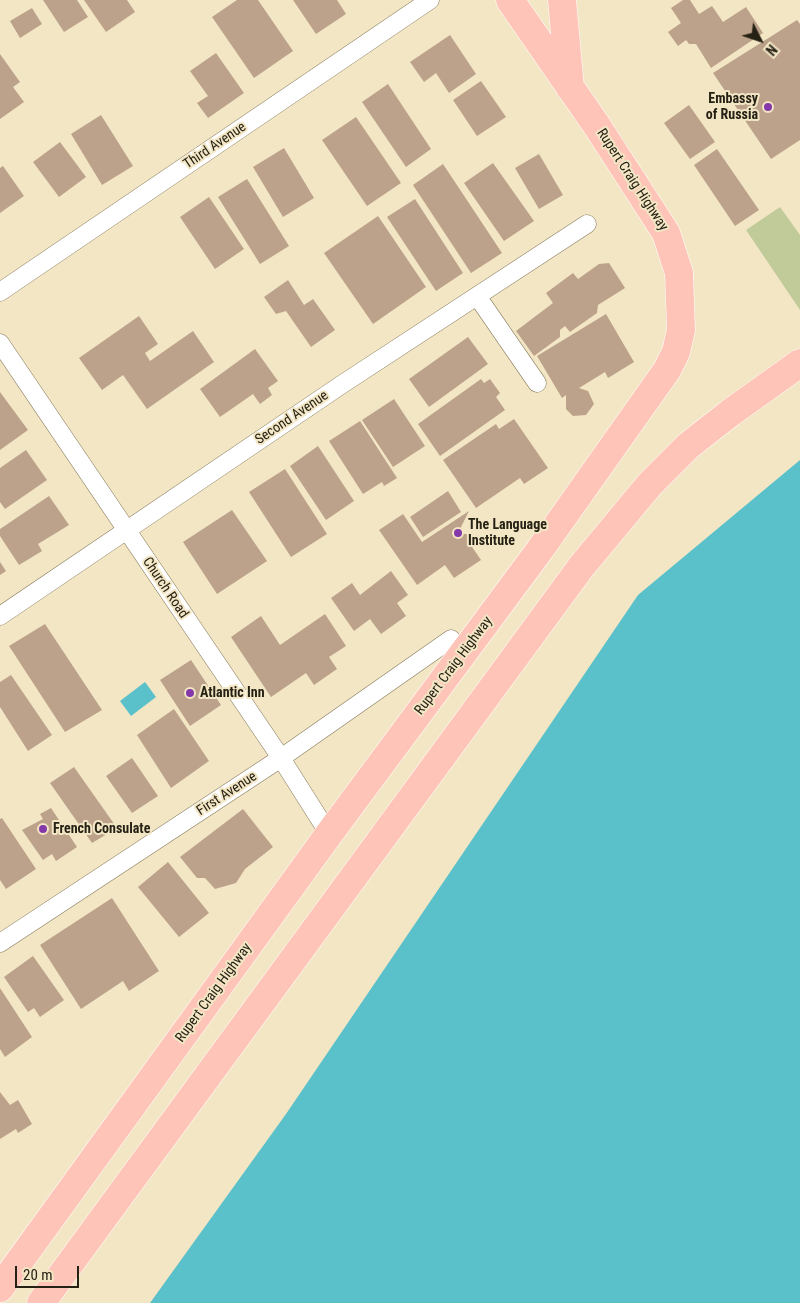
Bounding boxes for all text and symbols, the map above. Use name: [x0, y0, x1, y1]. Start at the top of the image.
north arrow: [735, 15, 785, 65]
text: N: [762, 41, 780, 58]
place label: Embassy of Russia: [706, 91, 758, 124]
marker: Embassy of Russia: [762, 101, 774, 113]
street label: Third Avenue: [181, 119, 249, 173]
street label: Rupert Craig Highway: [593, 126, 671, 234]
street label: Second Avenue: [252, 387, 332, 449]
place label: The Language Institute: [468, 517, 547, 550]
marker: The Language Institute: [452, 527, 464, 539]
street label: Church Road: [138, 554, 192, 622]
street label: Rupert Craig Highway: [412, 614, 496, 718]
place label: Atlantic Inn: [200, 685, 265, 701]
marker: Atlantic Inn: [184, 687, 196, 699]
street label: First Avenue: [194, 768, 260, 820]
place label: French Consulate: [53, 821, 150, 837]
marker: French Consulate: [37, 823, 49, 835]
street label: Rupert Craig Highway: [172, 940, 256, 1046]
scale bar: [18, 1256, 81, 1288]
text: 20 m: [23, 1266, 53, 1284]

